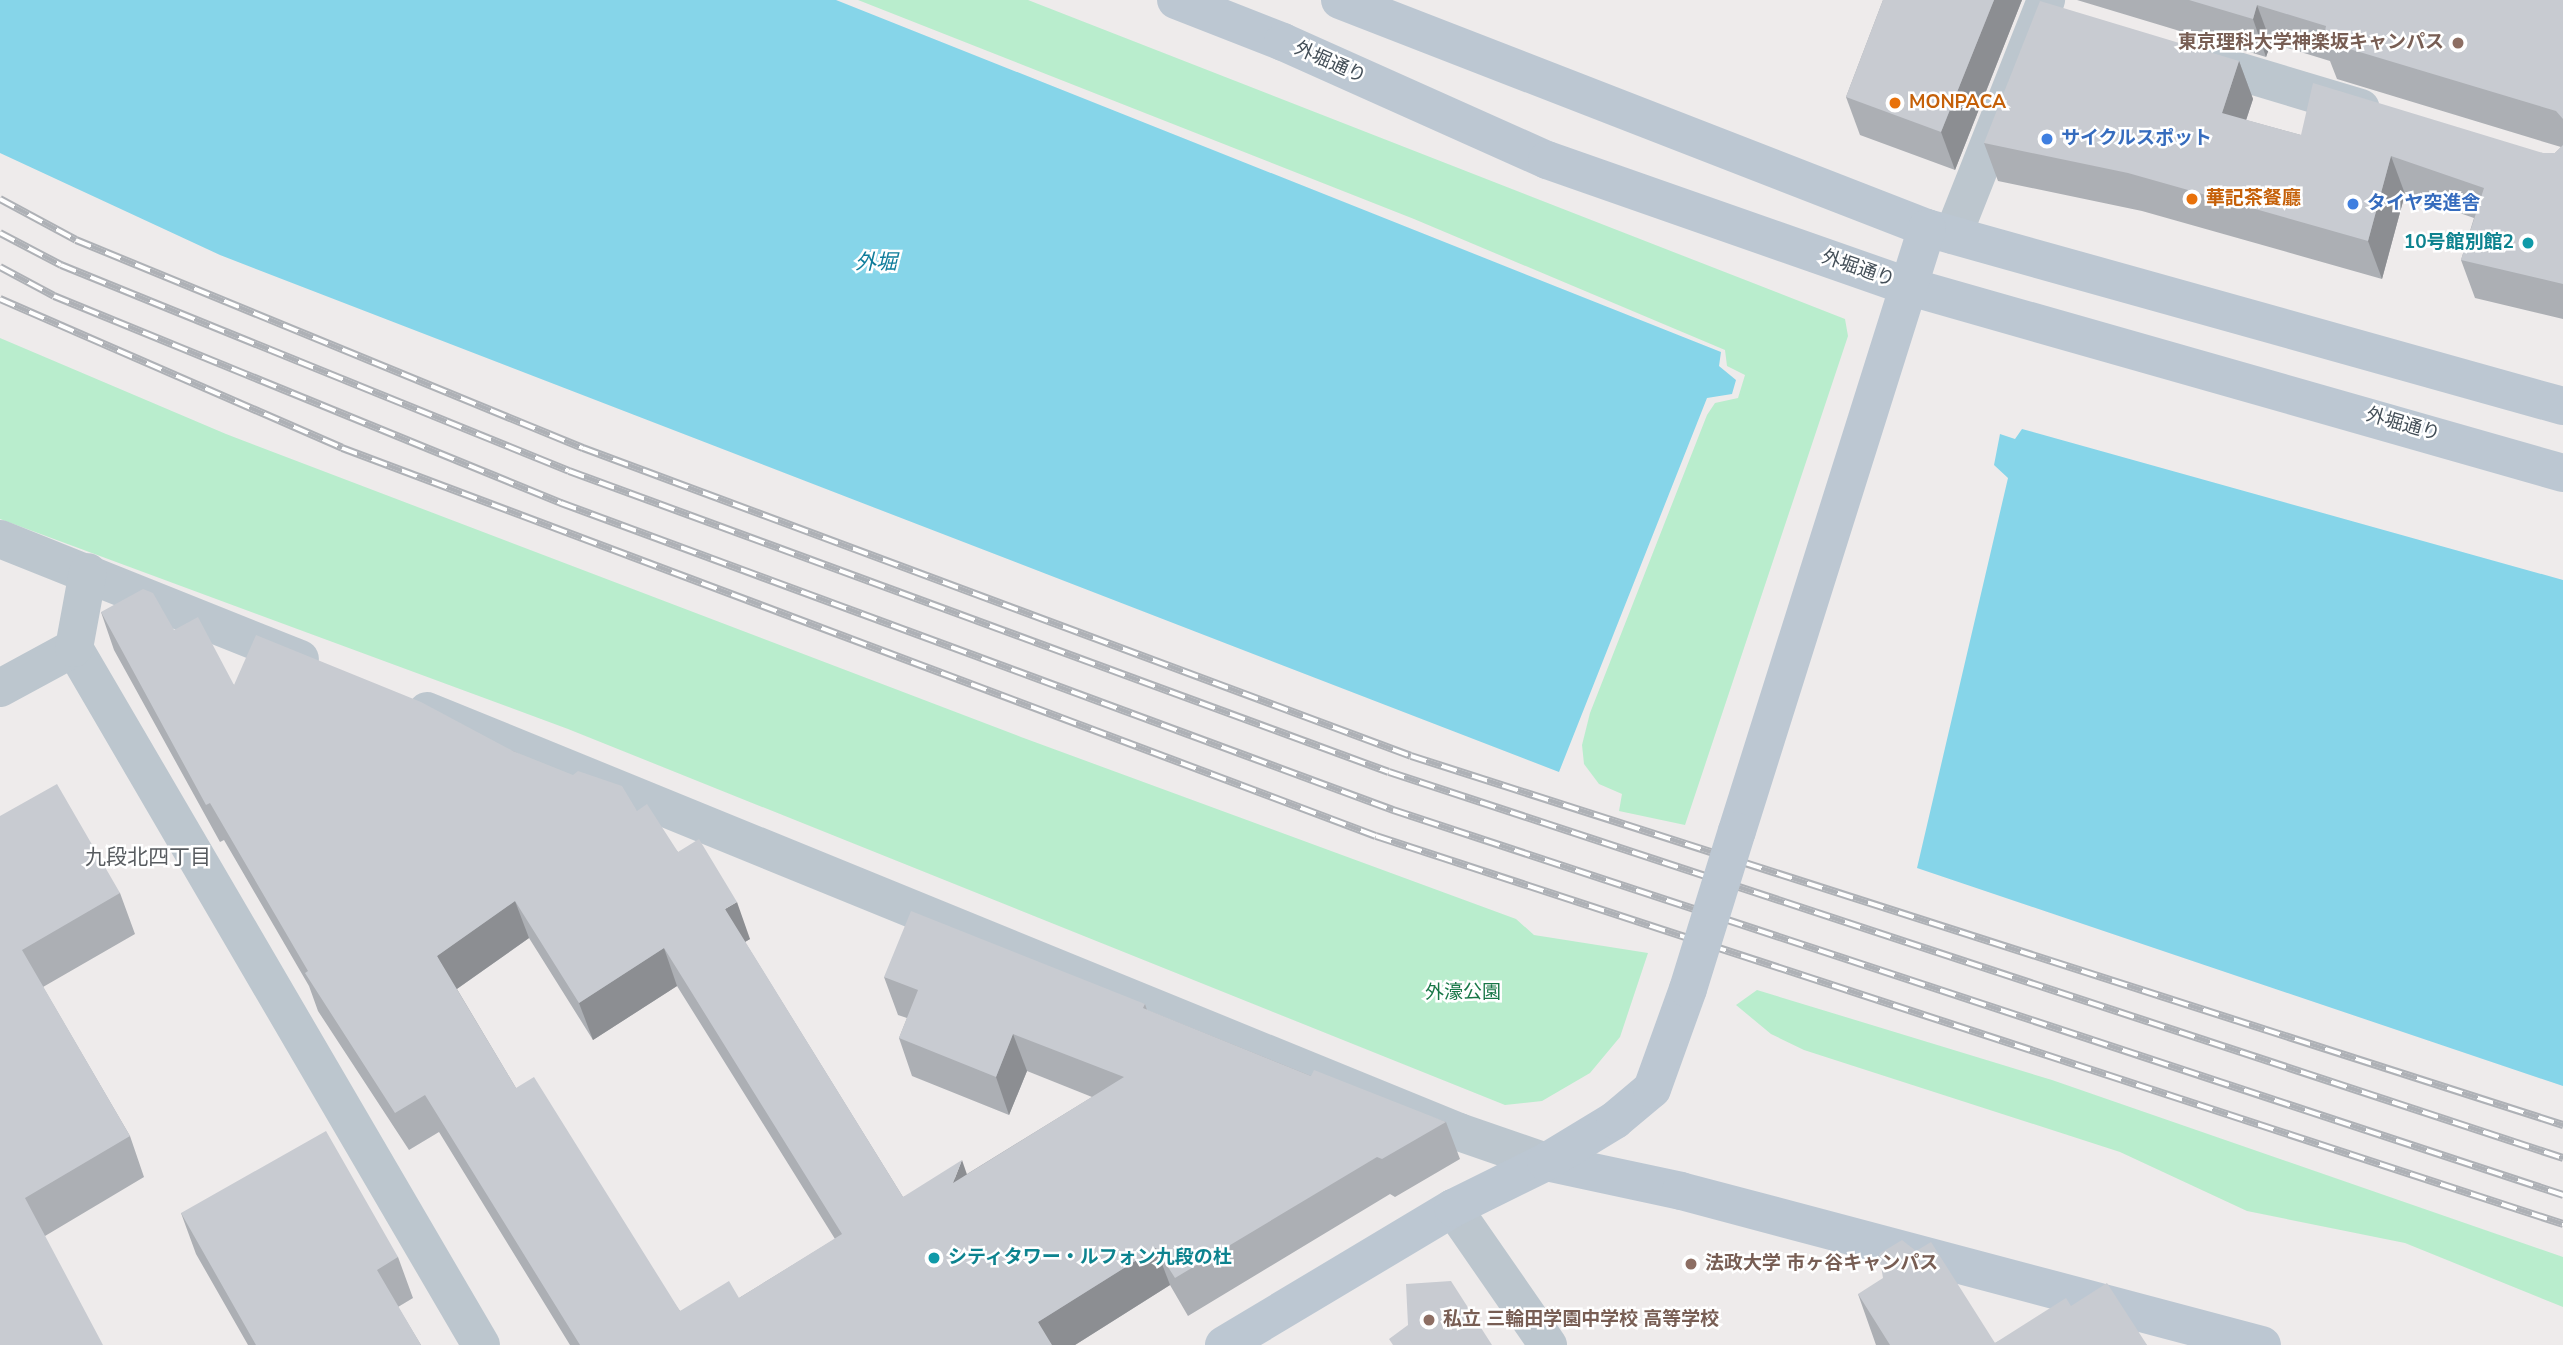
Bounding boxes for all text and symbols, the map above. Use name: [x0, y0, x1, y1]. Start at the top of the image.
place label: 東京理科大学神楽坂キャンパス: [2178, 32, 2444, 54]
marker: 東京理科大学神楽坂キャンパス: [2450, 35, 2466, 51]
street label: 外堀通り: [1291, 37, 1369, 89]
place label: MONPACA: [1909, 92, 2006, 114]
marker: MONPACA: [1887, 95, 1903, 111]
place label: サイクルスポット: [2061, 128, 2213, 150]
marker: サイクルスポット: [2039, 131, 2055, 147]
place label: 華記茶餐廳: [2206, 188, 2301, 210]
marker: 華記茶餐廳: [2184, 191, 2200, 207]
place label: タイヤ突進舎: [2367, 193, 2481, 215]
marker: タイヤ突進舎: [2345, 196, 2361, 212]
place label: 10号館別館2: [2404, 232, 2514, 254]
marker: 10号館別館2: [2520, 235, 2536, 251]
street label: 外堀通り: [1818, 246, 1898, 292]
water label: 外堀: [855, 249, 897, 275]
street label: 外堀通り: [2363, 404, 2443, 446]
district label: 九段北四丁目: [85, 844, 211, 870]
park label: 外濠公園: [1425, 982, 1501, 1004]
place label: シティタワー・ルフォン九段の杜: [948, 1247, 1233, 1269]
marker: シティタワー・ルフォン九段の杜: [926, 1250, 942, 1266]
place label: 法政大学 市ヶ谷キャンパス: [1705, 1253, 1938, 1275]
marker: 法政大学 市ヶ谷キャンパス: [1683, 1256, 1699, 1272]
place label: 私立 三輪田学園中学校 高等学校: [1443, 1309, 1719, 1331]
marker: 私立 三輪田学園中学校 高等学校: [1421, 1312, 1437, 1328]

